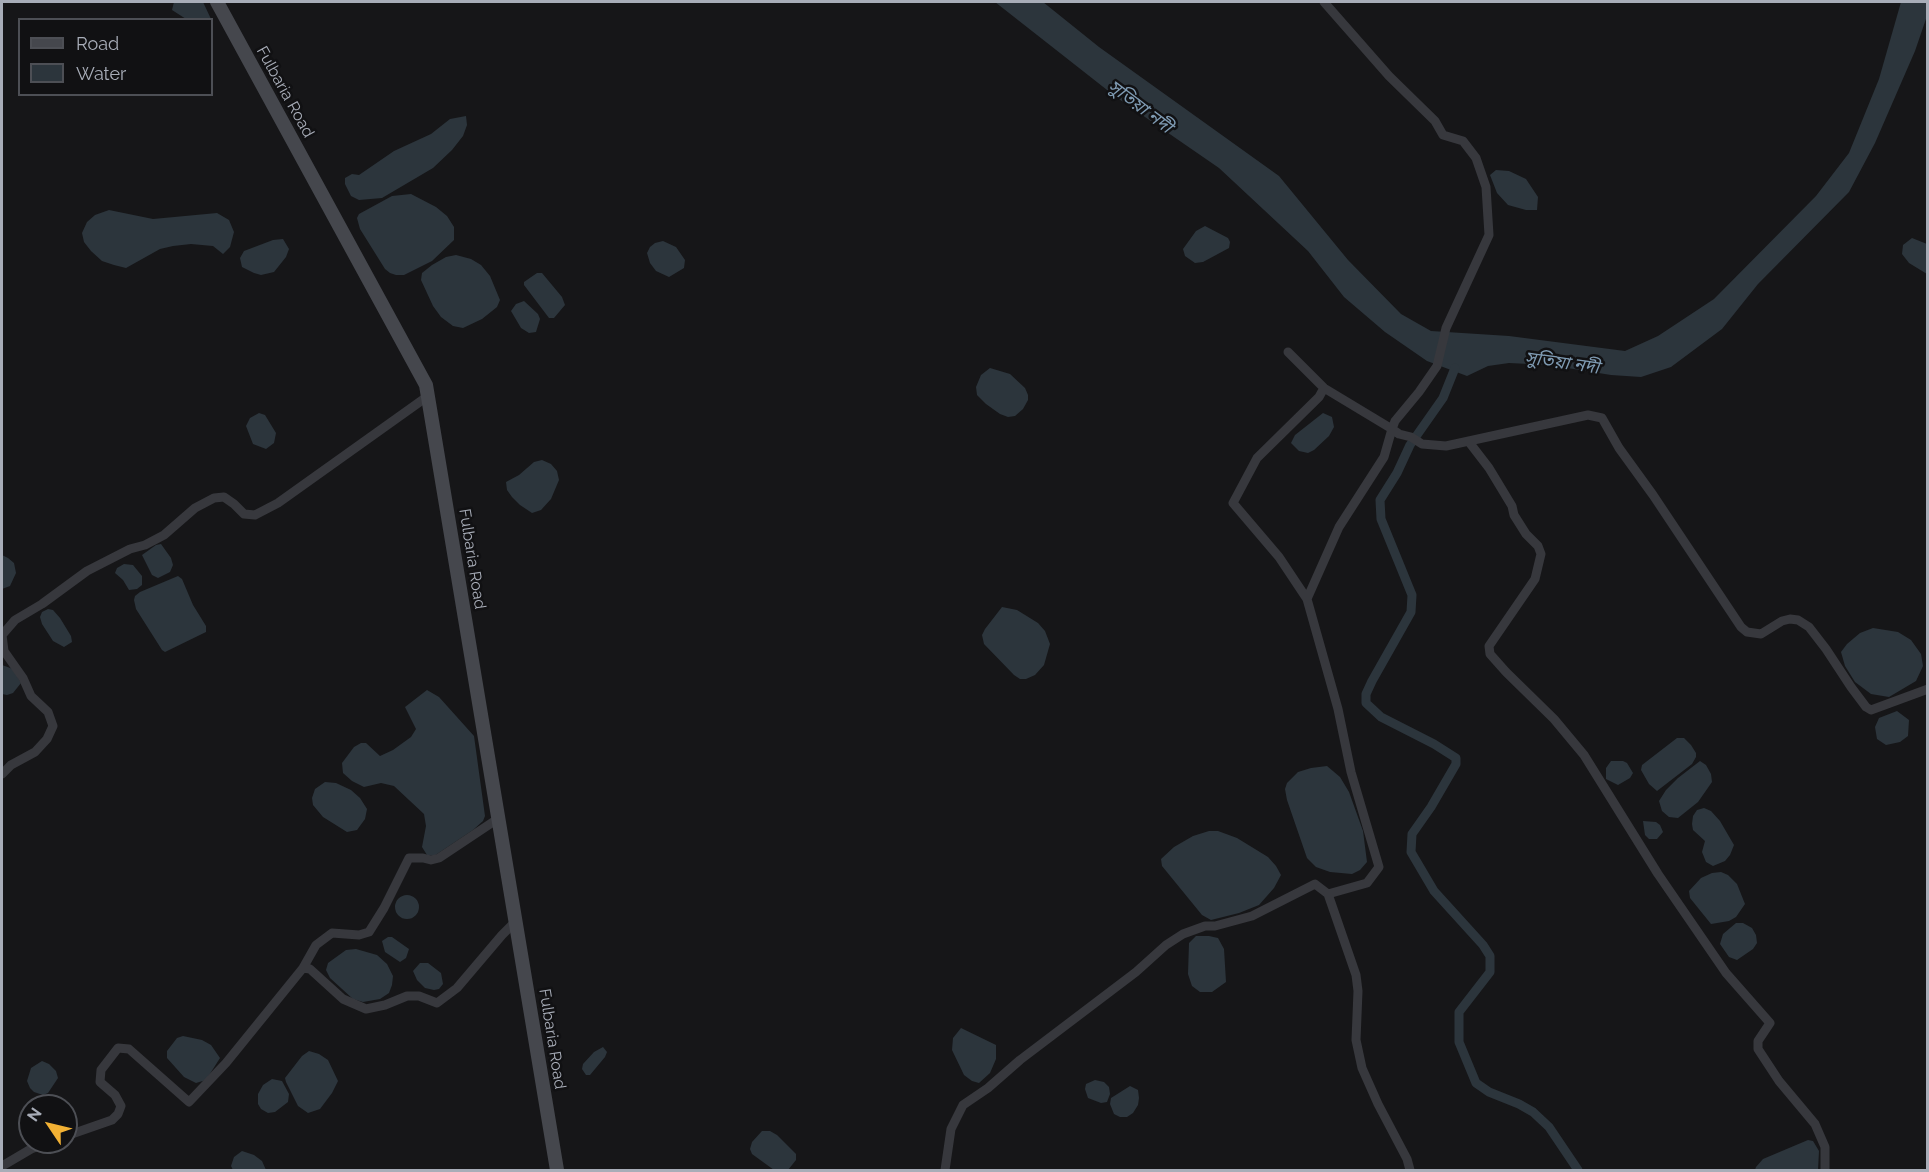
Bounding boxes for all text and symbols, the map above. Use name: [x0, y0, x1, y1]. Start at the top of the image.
legend: [18, 18, 213, 96]
text: Road: [76, 33, 119, 54]
street label: Fulbaria Road: [252, 43, 318, 141]
text: Water: [76, 63, 126, 84]
water label: সুতিয়া নদী: [1104, 76, 1176, 138]
water label: সুতিয়া নদী: [1523, 347, 1601, 379]
street label: Fulbaria Road: [455, 507, 489, 611]
street label: Fulbaria Road: [535, 987, 569, 1091]
north arrow: [18, 1094, 78, 1154]
text: N: [23, 1104, 46, 1125]

